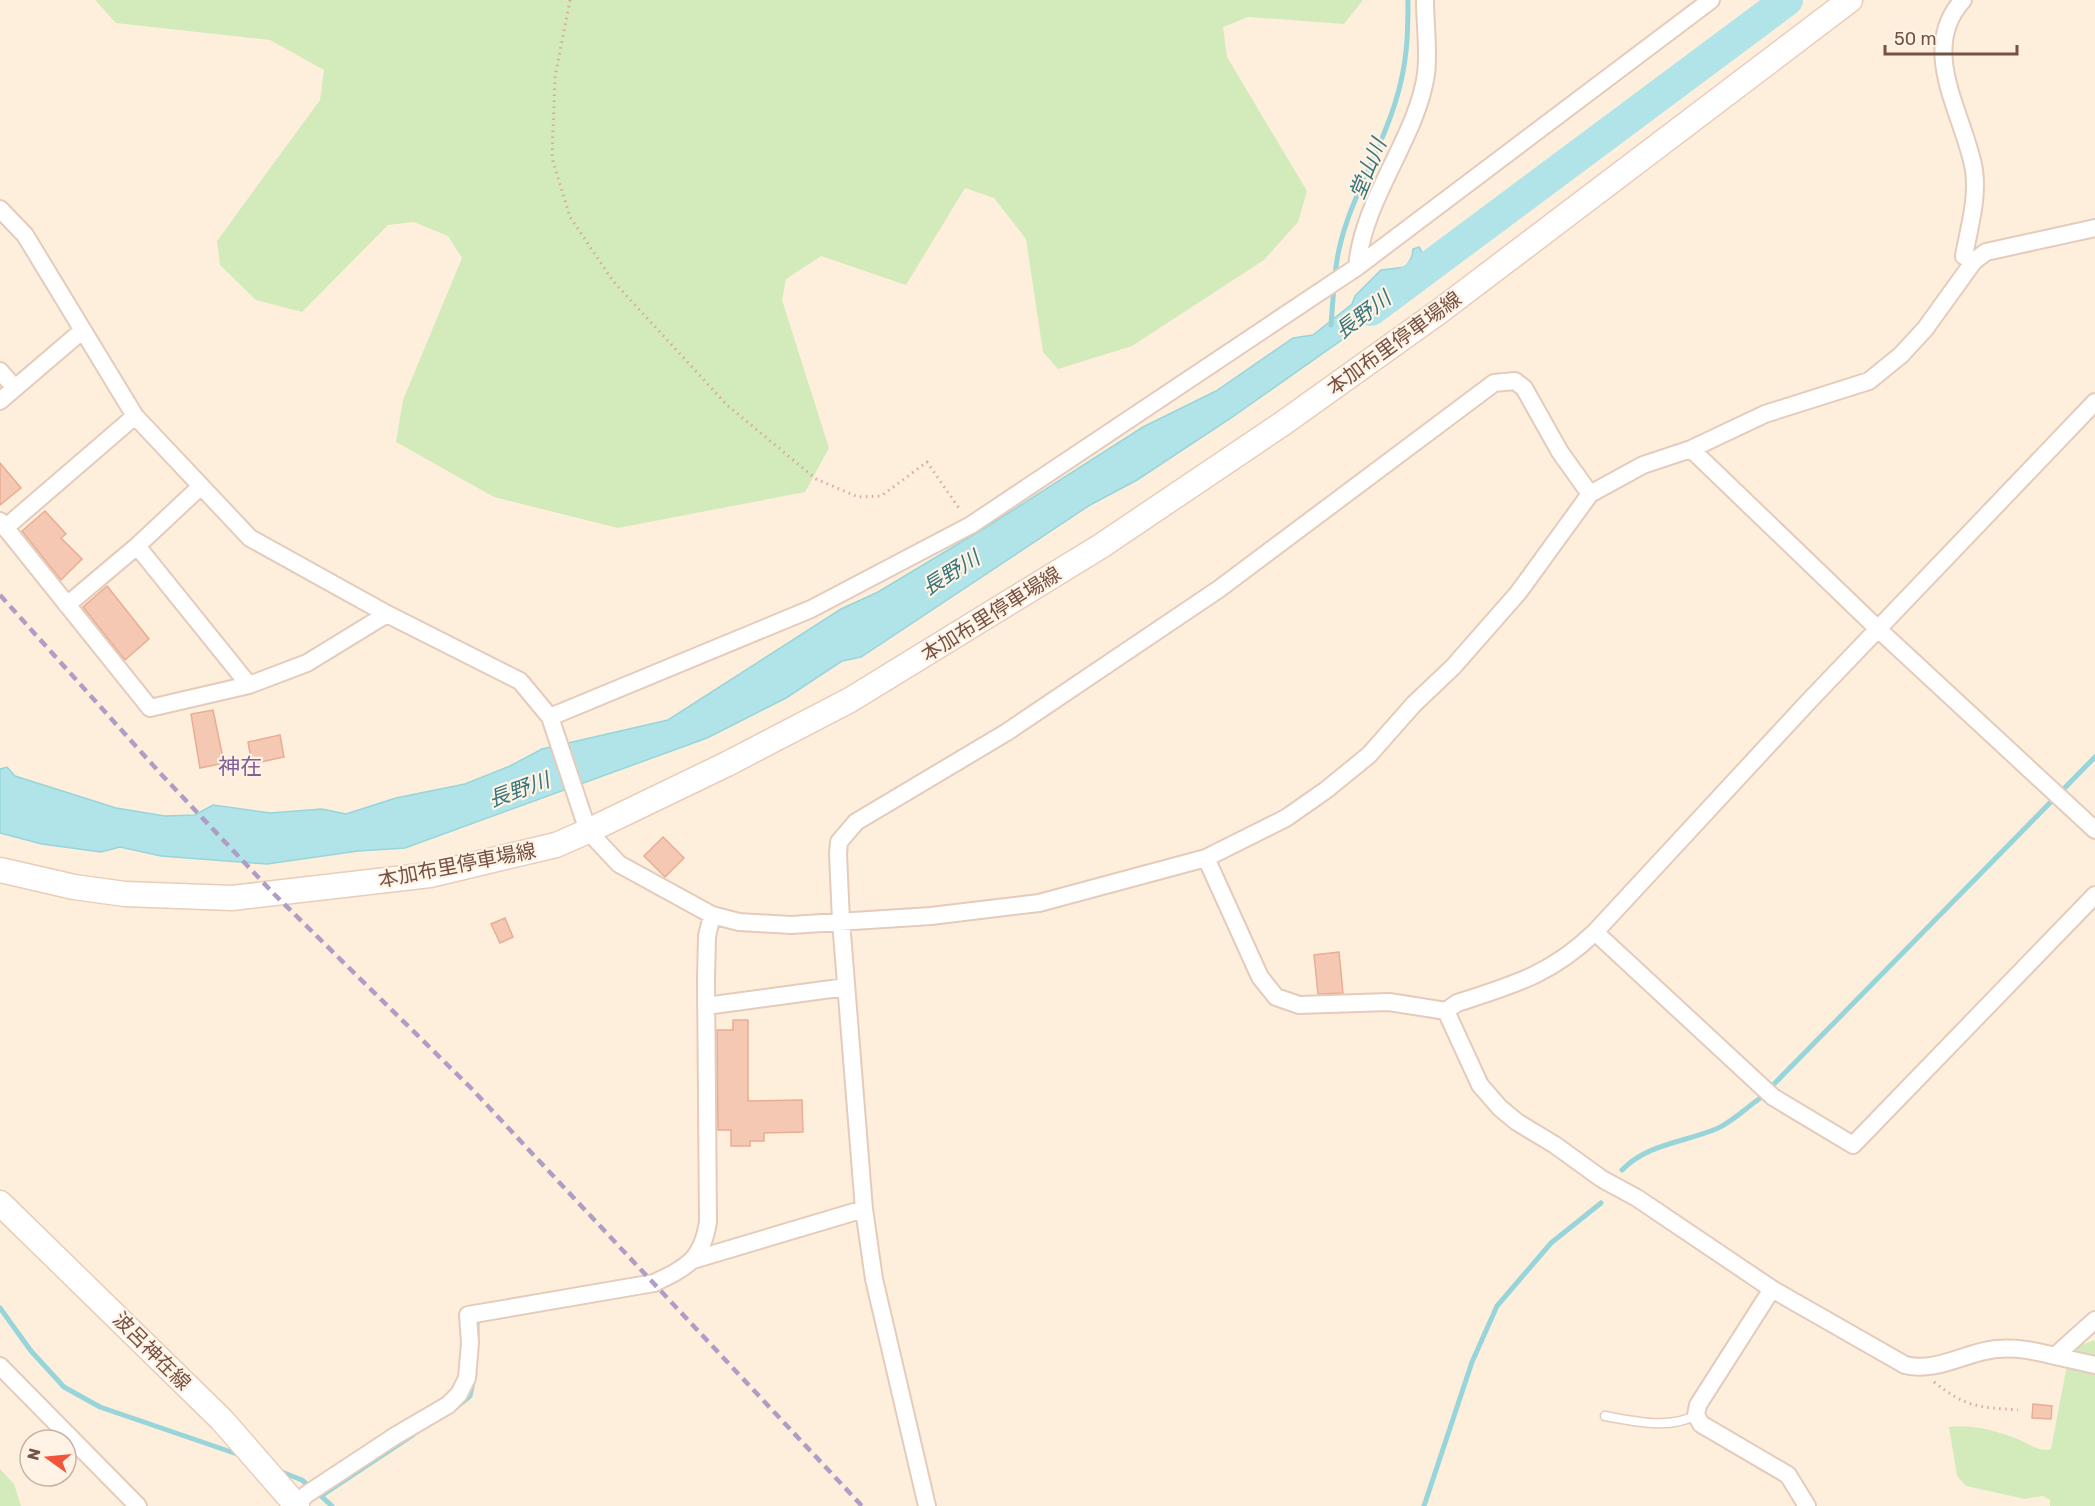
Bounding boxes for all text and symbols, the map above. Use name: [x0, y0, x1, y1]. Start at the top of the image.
scale bar: [1885, 18, 2017, 56]
text: 50 m: [1894, 28, 1937, 50]
water label: 堂山川: [1344, 133, 1392, 203]
water label: 長野川: [1330, 284, 1397, 344]
street label: 本加布里停車場線: [1322, 286, 1466, 400]
water label: 長野川: [917, 544, 986, 600]
street label: 本加布里停車場線: [917, 561, 1065, 667]
district label: 神在: [218, 753, 262, 780]
water label: 長野川: [485, 766, 555, 812]
street label: 本加布里停車場線: [376, 838, 538, 892]
street label: 波呂神在線: [108, 1307, 196, 1395]
north arrow: [18, 1428, 78, 1488]
text: N: [23, 1446, 45, 1462]

